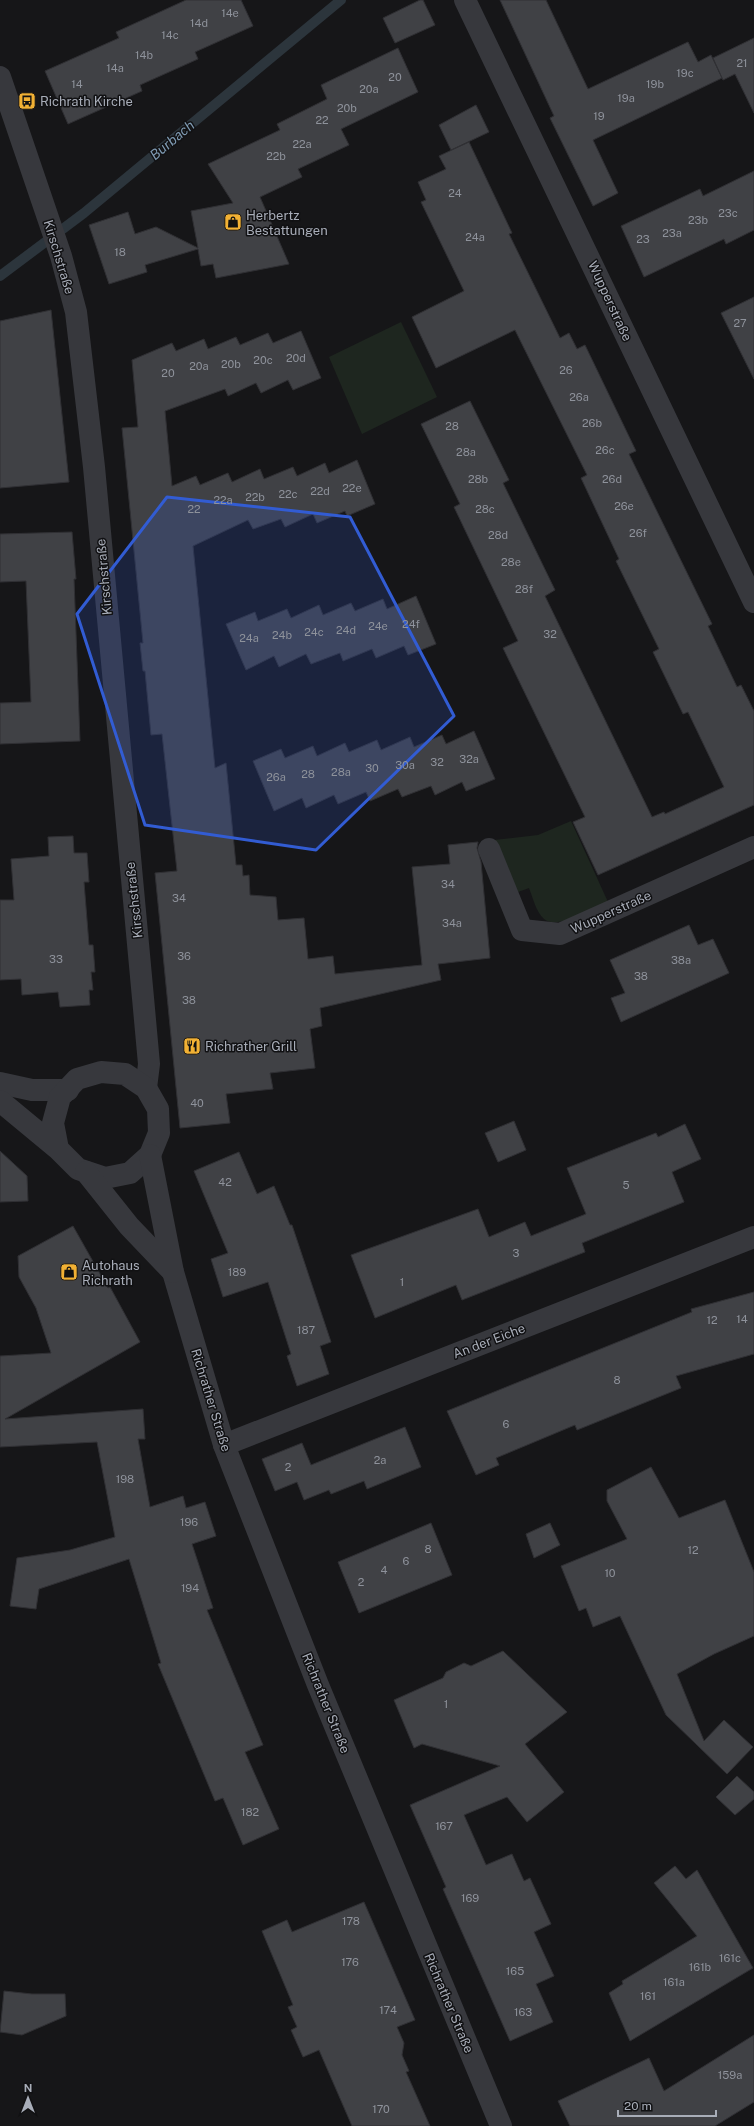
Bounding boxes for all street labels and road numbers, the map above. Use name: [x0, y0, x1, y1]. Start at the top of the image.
street label: Kirschstraße: [41, 218, 77, 296]
street label: Wupperstraße: [585, 259, 635, 343]
street label: Kirschstraße: [93, 538, 115, 616]
street label: Kirschstraße: [123, 861, 145, 939]
street label: Wupperstraße: [568, 888, 654, 936]
street label: An der Eiche: [451, 1320, 527, 1362]
street label: Richrather Straße: [188, 1347, 234, 1453]
street label: Richrather Straße: [299, 1651, 353, 1755]
street label: Richrather Straße: [421, 1951, 477, 2055]

